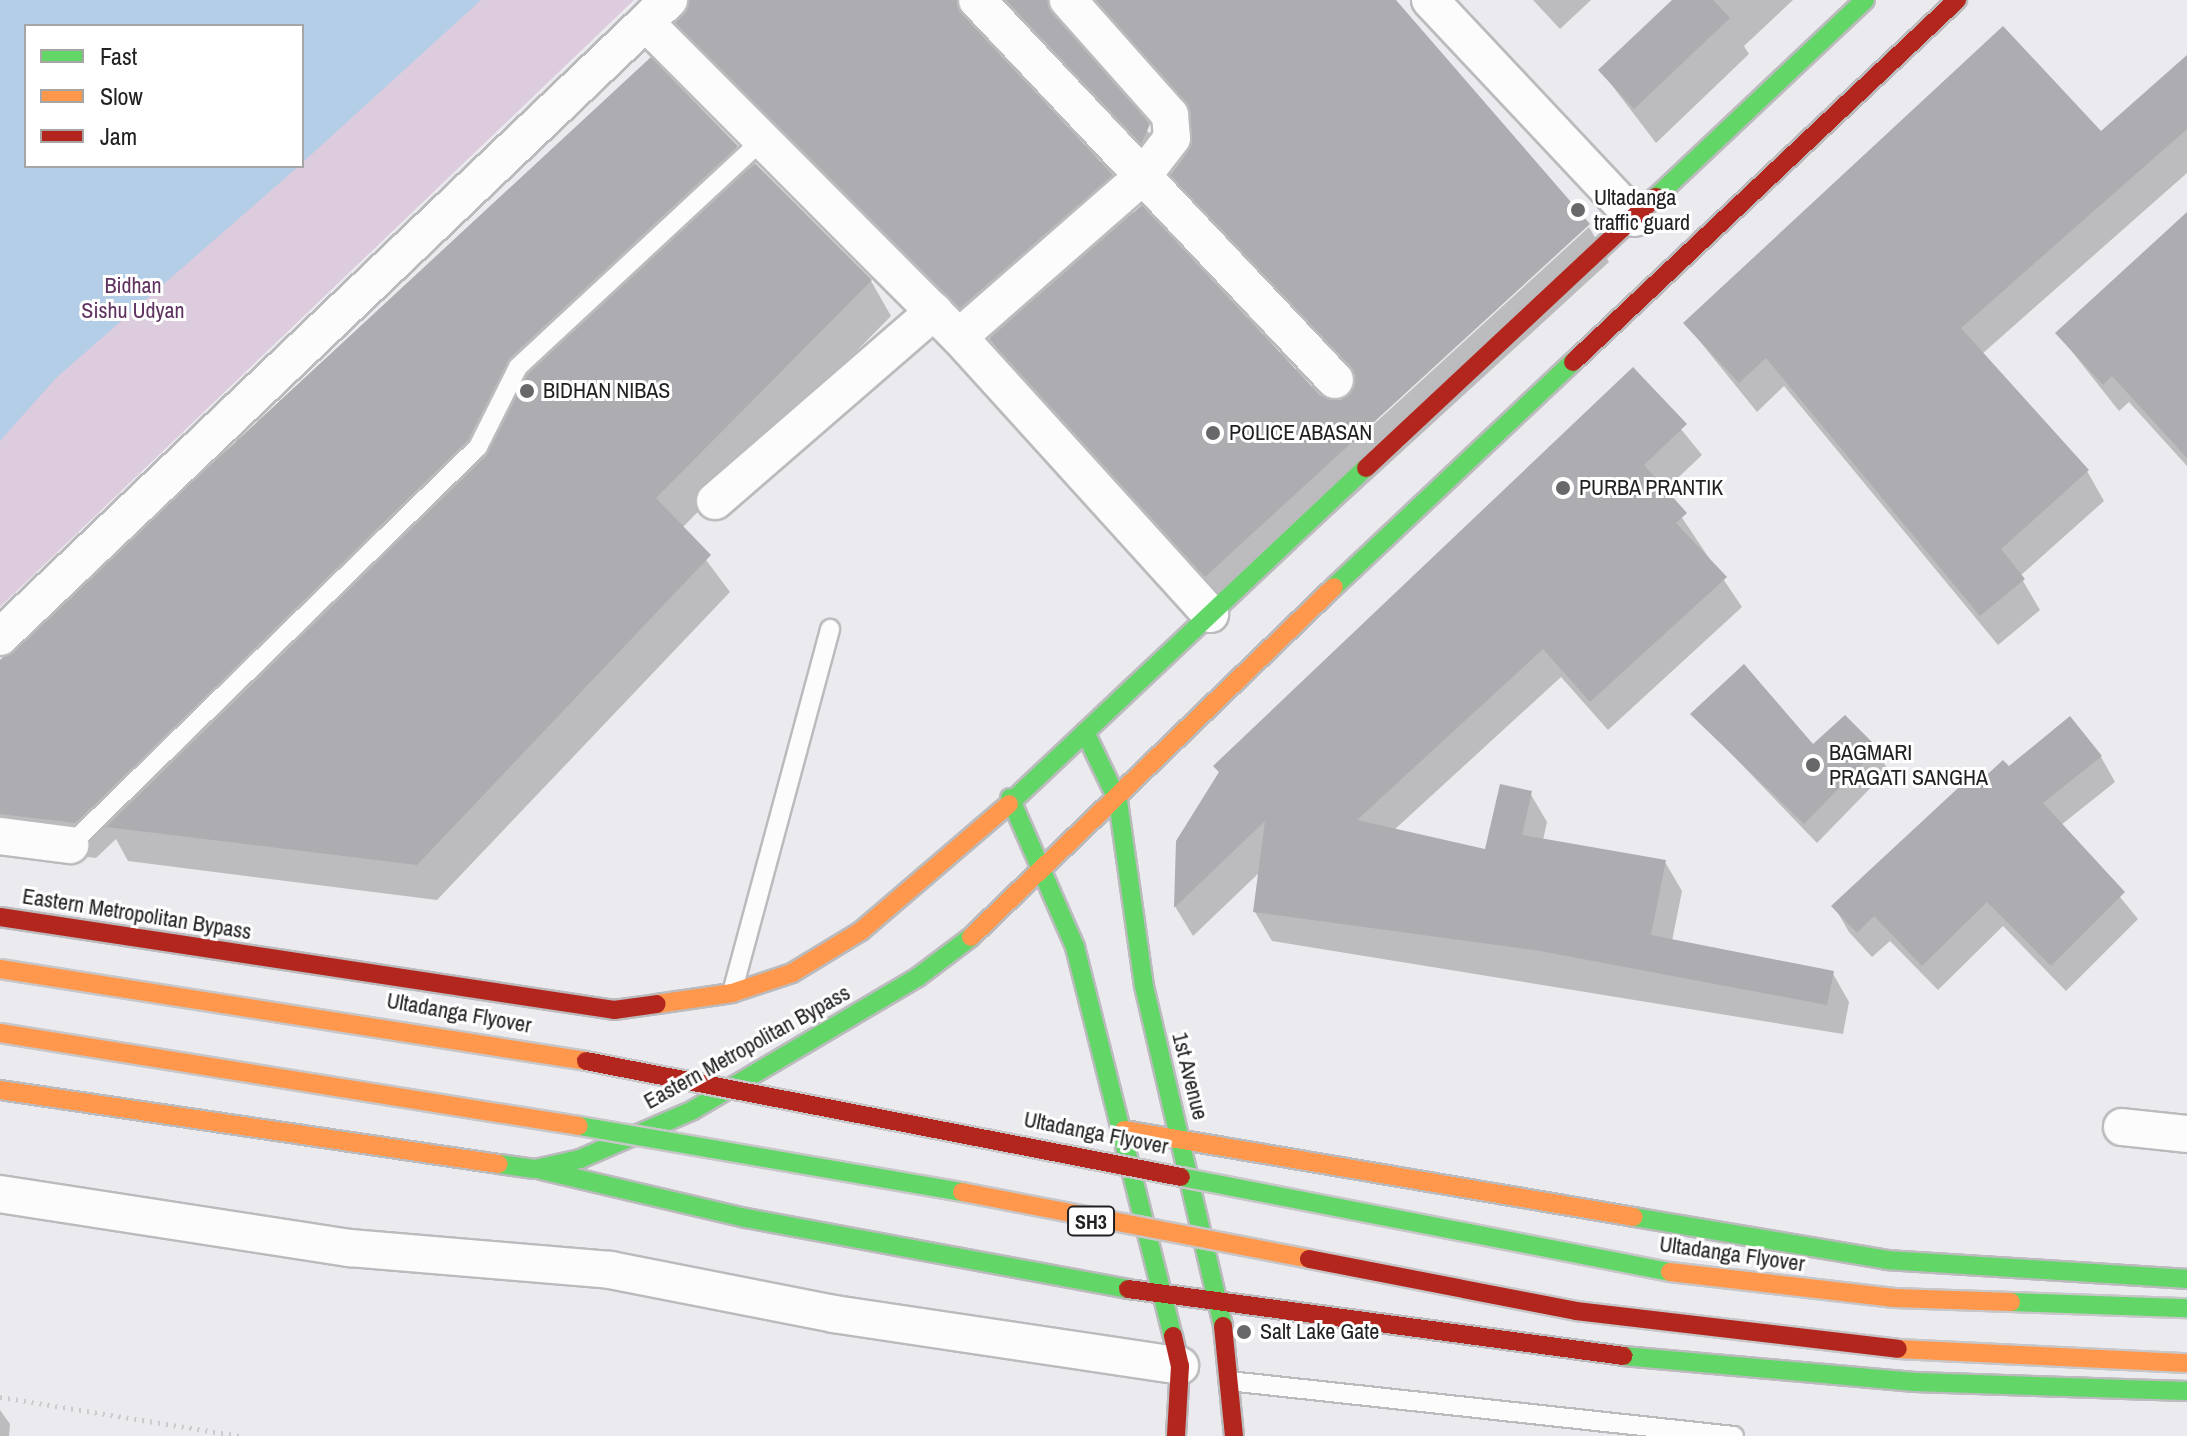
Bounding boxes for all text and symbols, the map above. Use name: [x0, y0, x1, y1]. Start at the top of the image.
legend: [24, 24, 304, 168]
text: Fast: [100, 40, 137, 72]
text: Slow: [100, 80, 143, 112]
text: Jam: [100, 120, 137, 152]
place label: Ultadanga traffic guard: [1594, 184, 1690, 236]
marker: Ultadanga traffic guard: [1569, 201, 1587, 219]
park label: Bidhan Sishu Udyan: [81, 272, 185, 324]
place label: BIDHAN NIBAS: [543, 378, 670, 404]
marker: BIDHAN NIBAS: [518, 382, 536, 400]
place label: POLICE ABASAN: [1229, 420, 1373, 446]
marker: POLICE ABASAN: [1204, 424, 1222, 442]
place label: PURBA PRANTIK: [1579, 475, 1724, 501]
marker: PURBA PRANTIK: [1554, 479, 1572, 497]
place label: BAGMARI PRAGATI SANGHA: [1829, 739, 1988, 790]
marker: BAGMARI PRAGATI SANGHA: [1804, 756, 1822, 774]
street label: Eastern Metropolitan Bypass: [21, 883, 253, 945]
street label: Eastern Metropolitan Bypass: [639, 979, 855, 1115]
street label: Ultadanga Flyover: [385, 987, 533, 1039]
street label: 1st Avenue: [1166, 1029, 1214, 1123]
street label: Ultadanga Flyover: [1022, 1106, 1170, 1160]
road number: SH3: [1067, 1205, 1115, 1237]
street label: Ultadanga Flyover: [1658, 1231, 1806, 1277]
place label: Salt Lake Gate: [1260, 1319, 1379, 1345]
marker: Salt Lake Gate: [1235, 1323, 1253, 1341]

